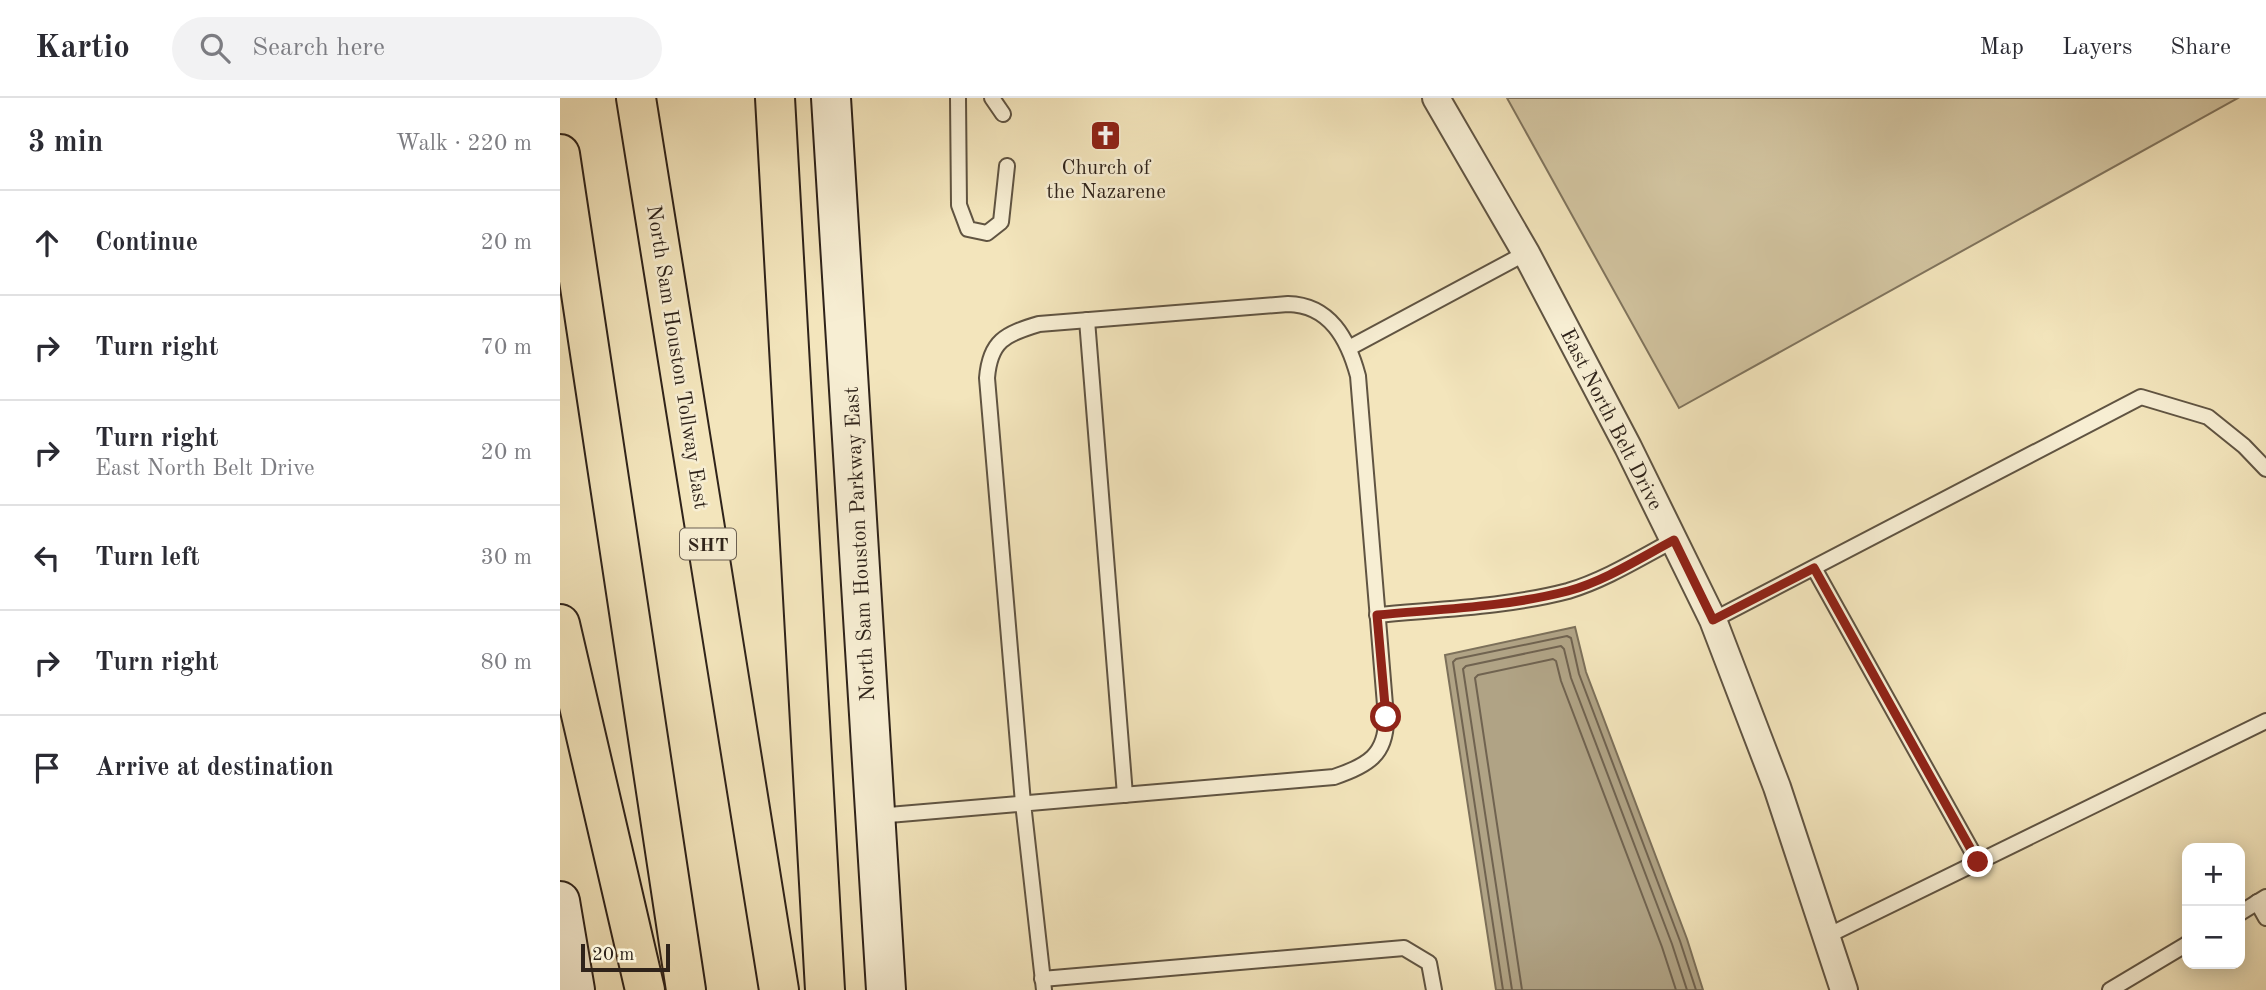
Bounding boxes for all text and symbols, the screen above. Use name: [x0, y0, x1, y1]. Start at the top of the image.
search box: [172, 17, 662, 80]
icon: search: [196, 29, 234, 67]
text: Kartio: [35, 32, 130, 65]
text: Search here: [252, 35, 385, 61]
text: Map: [1980, 36, 2024, 60]
text: Layers: [2062, 36, 2132, 60]
text: Share: [2170, 36, 2231, 60]
church icon: Church of the Nazarene: [1089, 118, 1123, 152]
text: 3 min: [28, 128, 103, 158]
text: Walk · 220 m: [396, 132, 532, 155]
place label: Church of the Nazarene: [1046, 158, 1166, 203]
street label: North Sam Houston Tollway East: [642, 204, 711, 511]
icon: ahead: [28, 224, 66, 262]
text: Continue: [95, 230, 198, 256]
text: 20 m: [481, 231, 532, 254]
street label: East North Belt Drive: [1556, 326, 1666, 514]
icon: right: [28, 329, 66, 367]
text: Turn right: [95, 335, 218, 361]
text: 70 m: [481, 336, 532, 359]
street label: North Sam Houston Parkway East: [842, 386, 879, 702]
text: Turn right: [95, 426, 218, 452]
icon: right: [28, 434, 66, 472]
text: 20 m: [481, 441, 532, 464]
text: East North Belt Drive: [95, 457, 315, 480]
road number: SHT: [680, 528, 736, 560]
icon: left: [28, 539, 66, 577]
text: Turn left: [95, 545, 200, 571]
text: 30 m: [481, 546, 532, 569]
icon: right: [28, 644, 66, 682]
text: Turn right: [95, 650, 218, 676]
text: 80 m: [481, 651, 532, 674]
route start: [1370, 701, 1401, 732]
icon: arrive: [28, 749, 66, 787]
text: Arrive at destination: [95, 755, 334, 781]
map controls: [2182, 843, 2245, 969]
button: +: [2182, 843, 2245, 906]
route end: [1962, 846, 1993, 877]
button: −: [2182, 906, 2245, 969]
scale bar: [581, 941, 670, 973]
text: 20 m: [592, 946, 634, 965]

